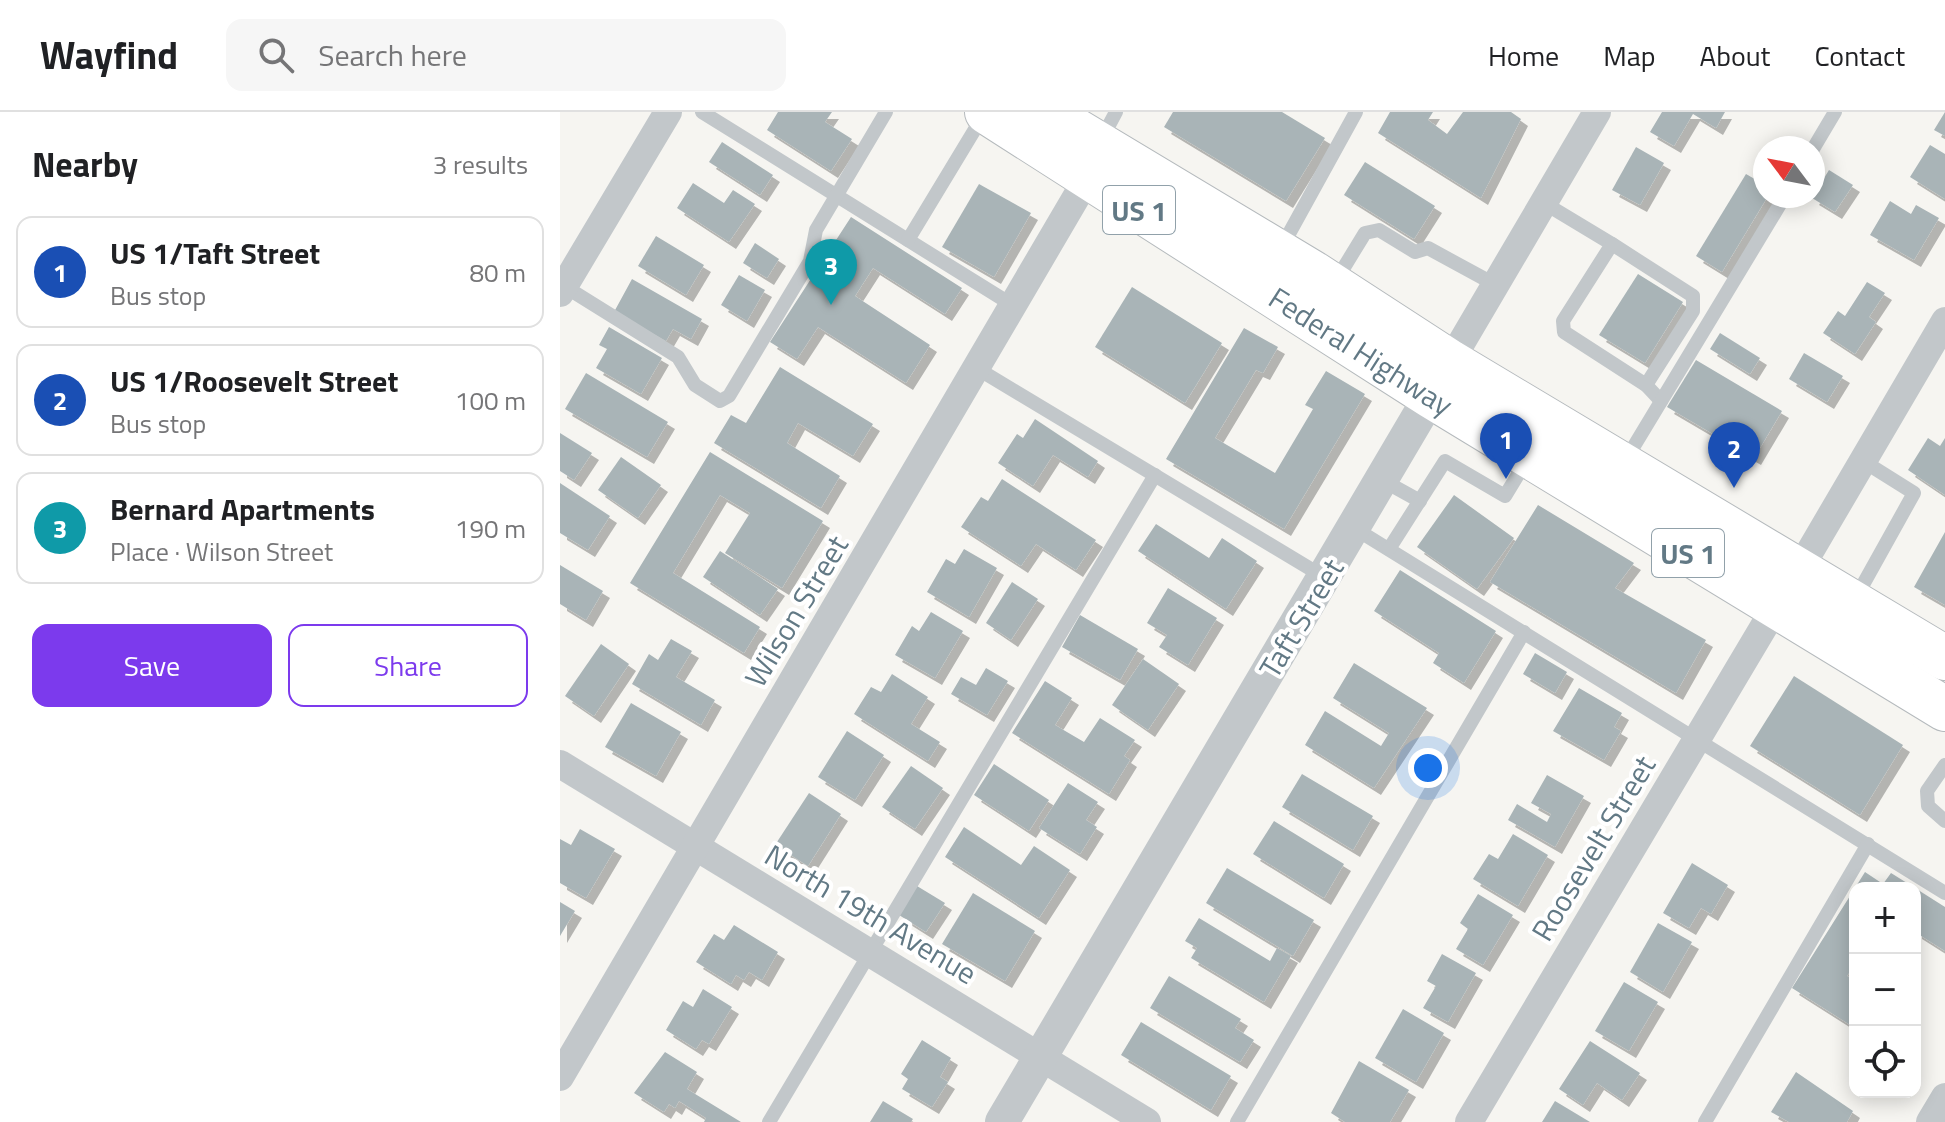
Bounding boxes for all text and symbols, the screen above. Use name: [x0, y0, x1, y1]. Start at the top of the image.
search box: [226, 19, 786, 91]
text: Wayfind: [40, 26, 178, 84]
text: Search here: [318, 32, 467, 78]
icon: search: [254, 33, 298, 77]
text: Home: [1488, 34, 1559, 77]
text: Map: [1603, 34, 1656, 77]
text: About: [1700, 34, 1770, 77]
text: Contact: [1814, 34, 1905, 77]
north arrow: [1753, 136, 1825, 208]
text: Nearby: [32, 138, 138, 190]
text: 3 results: [433, 145, 528, 184]
road number: US 1: [1103, 186, 1175, 234]
text: US 1/Taft Street: [110, 230, 320, 276]
pin: 3: [805, 239, 857, 305]
text: 1: [53, 253, 67, 292]
text: 80 m: [469, 253, 526, 292]
street label: Federal Highway: [1260, 275, 1462, 427]
text: Bus stop: [110, 276, 206, 315]
text: US 1/Roosevelt Street: [110, 358, 398, 404]
text: 2: [53, 381, 67, 420]
text: 100 m: [455, 381, 526, 420]
text: Bus stop: [110, 404, 206, 443]
pin: 1: [1480, 413, 1532, 479]
pin: 2: [1708, 422, 1760, 488]
text: Bernard Apartments: [110, 486, 375, 532]
text: 3: [53, 509, 67, 548]
text: 190 m: [455, 509, 526, 548]
street label: Wilson Street: [733, 526, 860, 696]
road number: US 1: [1652, 529, 1724, 577]
text: Place · Wilson Street: [110, 532, 333, 571]
street label: Taft Street: [1247, 549, 1355, 687]
button: Save: [32, 624, 272, 707]
button: Share: [288, 624, 528, 707]
street label: Roosevelt Street: [1519, 746, 1667, 950]
your location: [1408, 748, 1448, 788]
street label: North 19th Avenue: [756, 832, 986, 996]
map controls: [1849, 882, 1921, 1098]
button: +: [1849, 882, 1921, 954]
button: −: [1849, 954, 1921, 1026]
button: locate: [1849, 1026, 1921, 1098]

